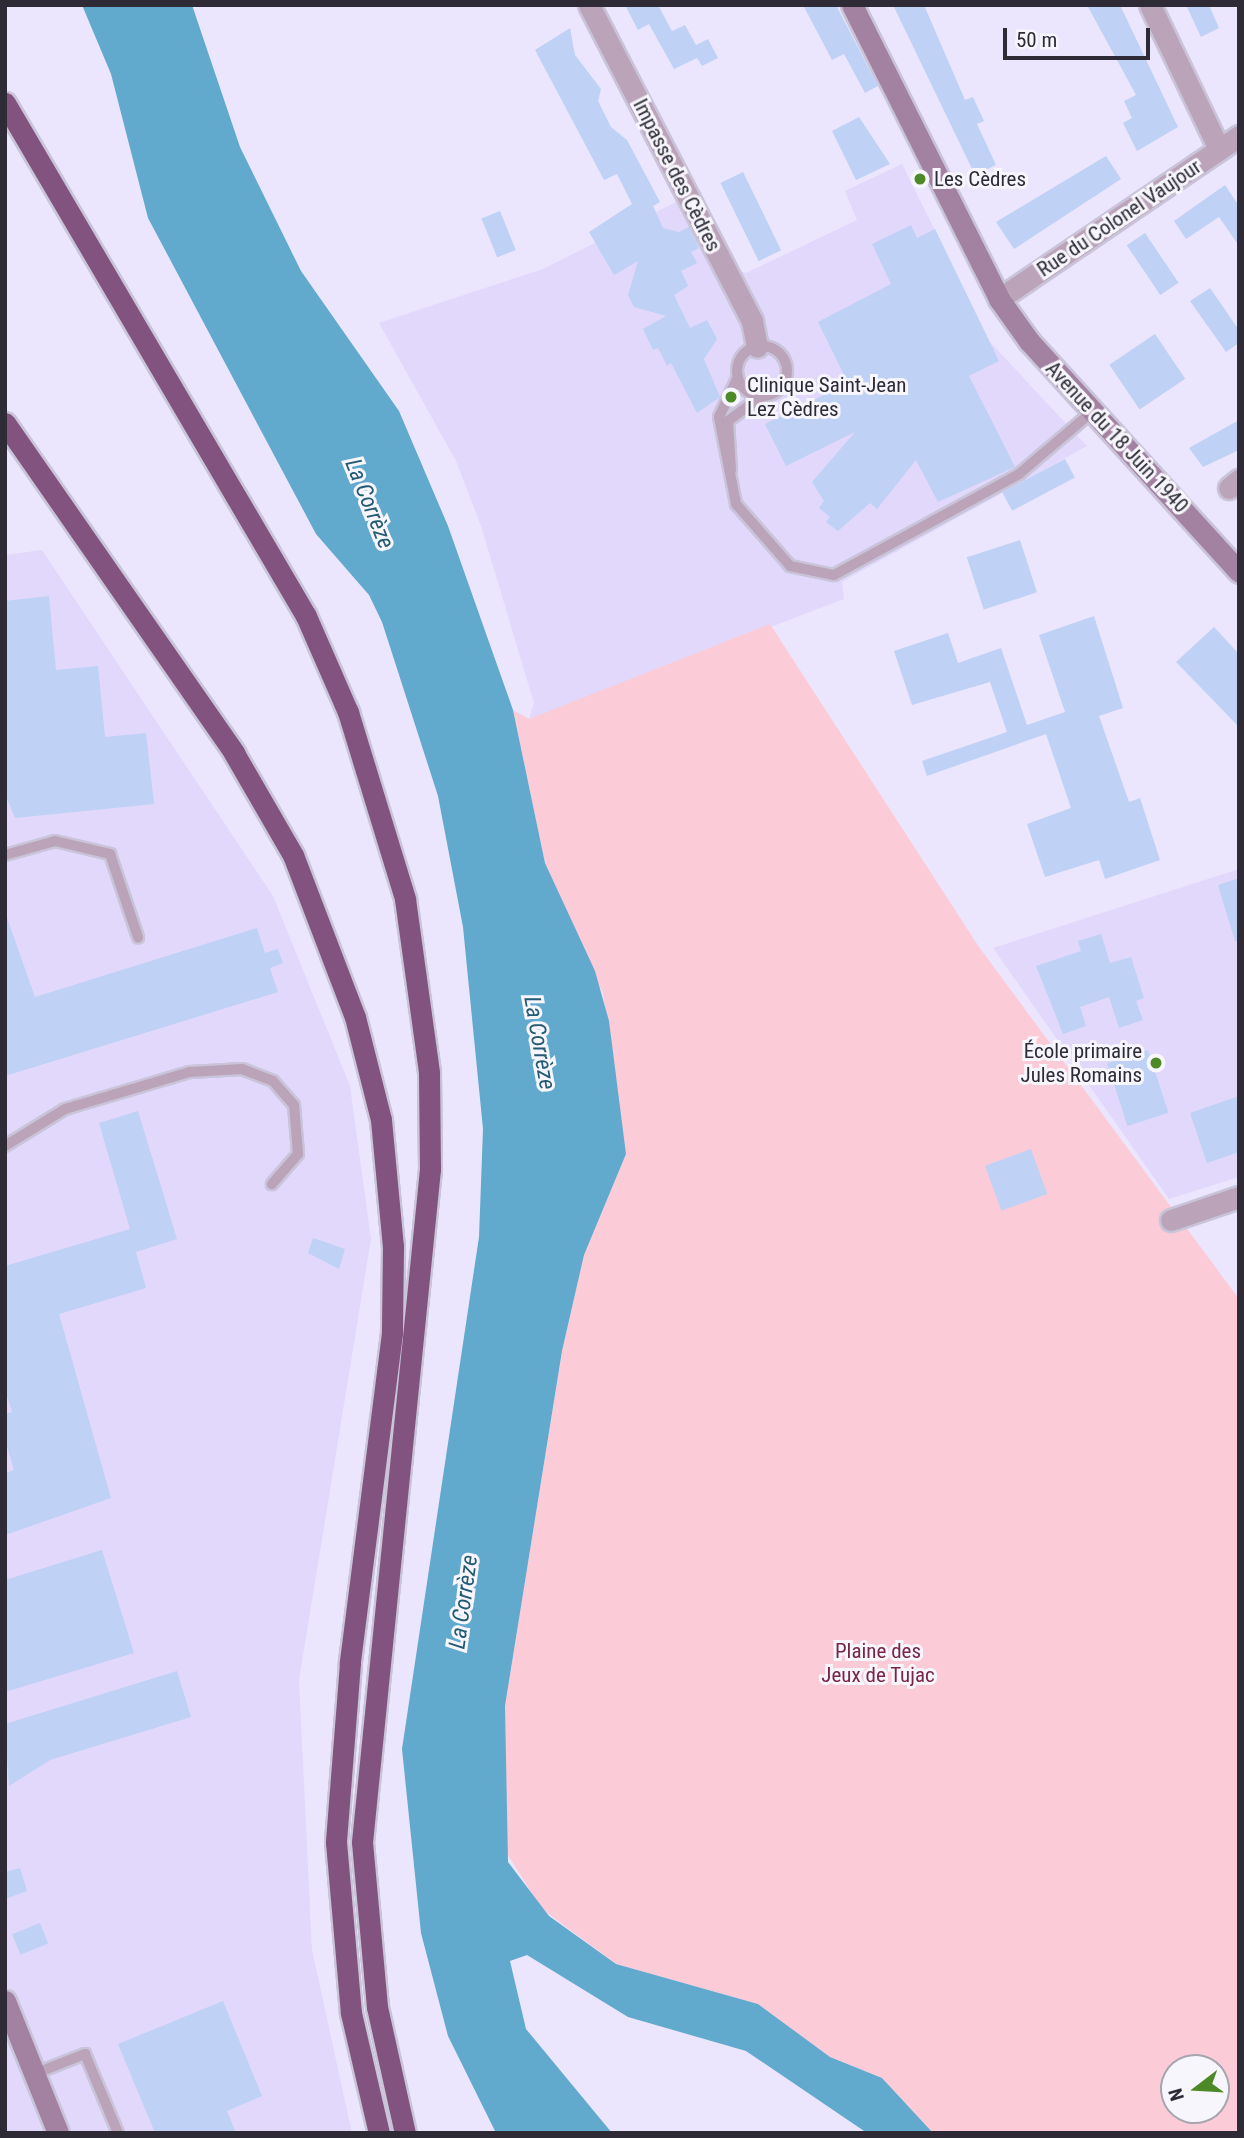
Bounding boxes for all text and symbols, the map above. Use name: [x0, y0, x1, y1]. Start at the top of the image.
scale bar: [1006, 14, 1153, 58]
text: 50 m: [1016, 28, 1057, 52]
street label: Impasse des Cèdres: [628, 95, 726, 255]
street label: Rue du Colonel Vaujour: [1032, 154, 1206, 282]
place label: Les Cèdres: [934, 166, 1026, 192]
marker: Les Cèdres: [912, 171, 928, 187]
street label: Avenue du 18 Juin 1940: [1040, 356, 1194, 518]
place label: Clinique Saint-Jean Lez Cèdres: [747, 372, 906, 422]
marker: Clinique Saint-Jean Lez Cèdres: [721, 387, 741, 407]
water label: La Corrèze: [339, 455, 399, 553]
water label: La Corrèze: [517, 994, 561, 1092]
place label: École primaire Jules Romains: [1021, 1038, 1142, 1088]
marker: École primaire Jules Romains: [1148, 1055, 1164, 1071]
water label: La Corrèze: [444, 1553, 484, 1651]
park label: Plaine des Jeux de Tujac: [821, 1638, 935, 1688]
north arrow: [1160, 2054, 1230, 2124]
text: N: [1164, 2086, 1189, 2104]

